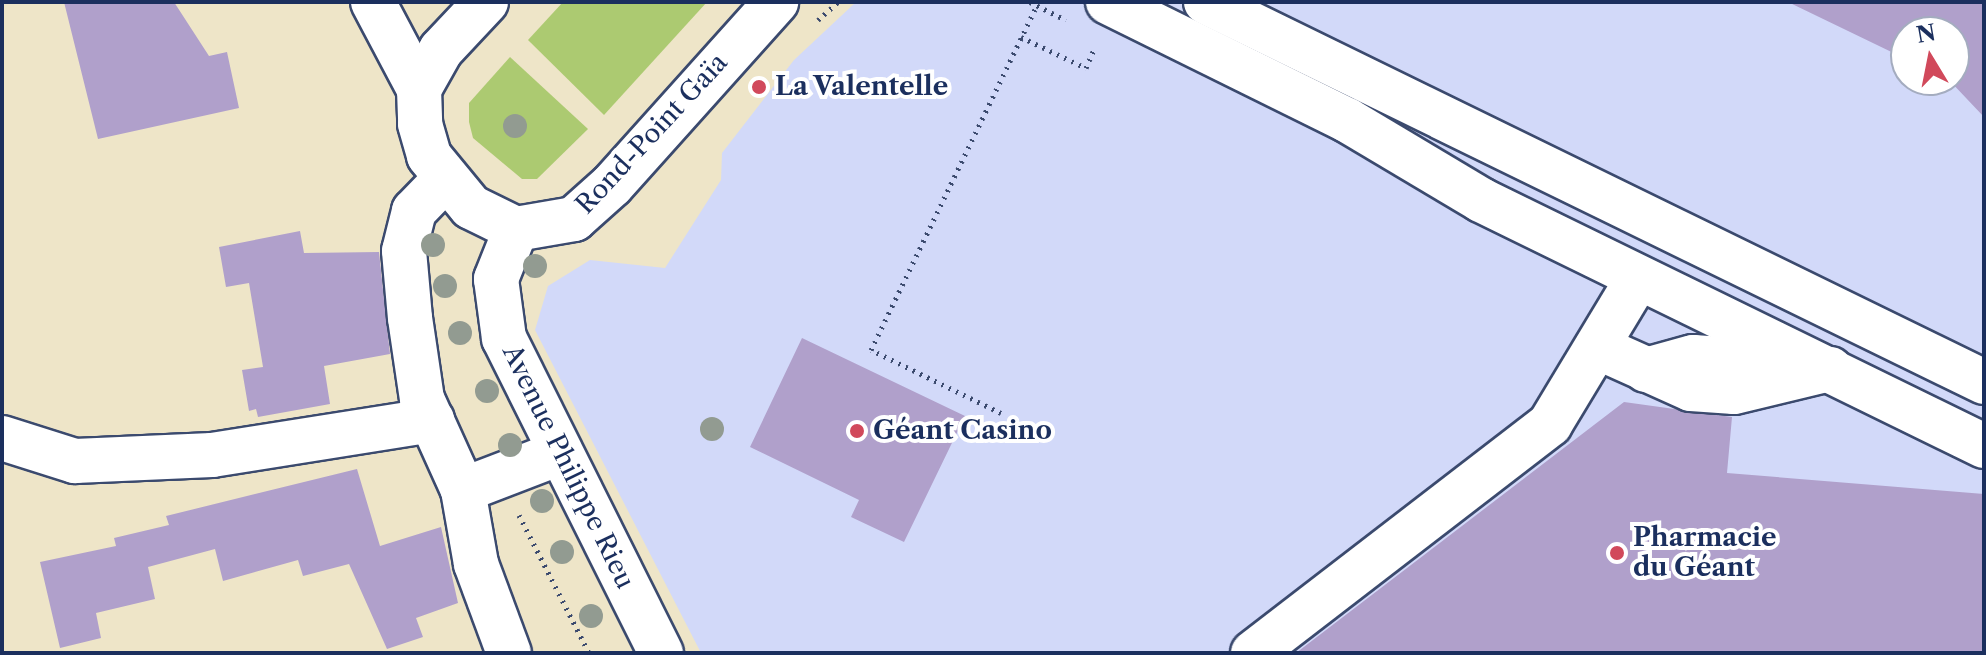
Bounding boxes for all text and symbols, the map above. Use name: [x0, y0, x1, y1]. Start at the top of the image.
north arrow: [1890, 16, 1970, 96]
text: N: [1914, 19, 1938, 49]
street label: Rond-Point Gaïa: [570, 47, 734, 221]
place label: La Valentelle: [775, 71, 950, 103]
marker: La Valentelle: [750, 78, 768, 96]
street label: Avenue Philippe Rieu: [495, 340, 641, 594]
place label: Géant Casino: [873, 415, 1052, 447]
marker: Géant Casino: [848, 422, 866, 440]
place label: Pharmacie du Géant: [1633, 522, 1777, 584]
marker: Pharmacie du Géant: [1608, 544, 1626, 562]

